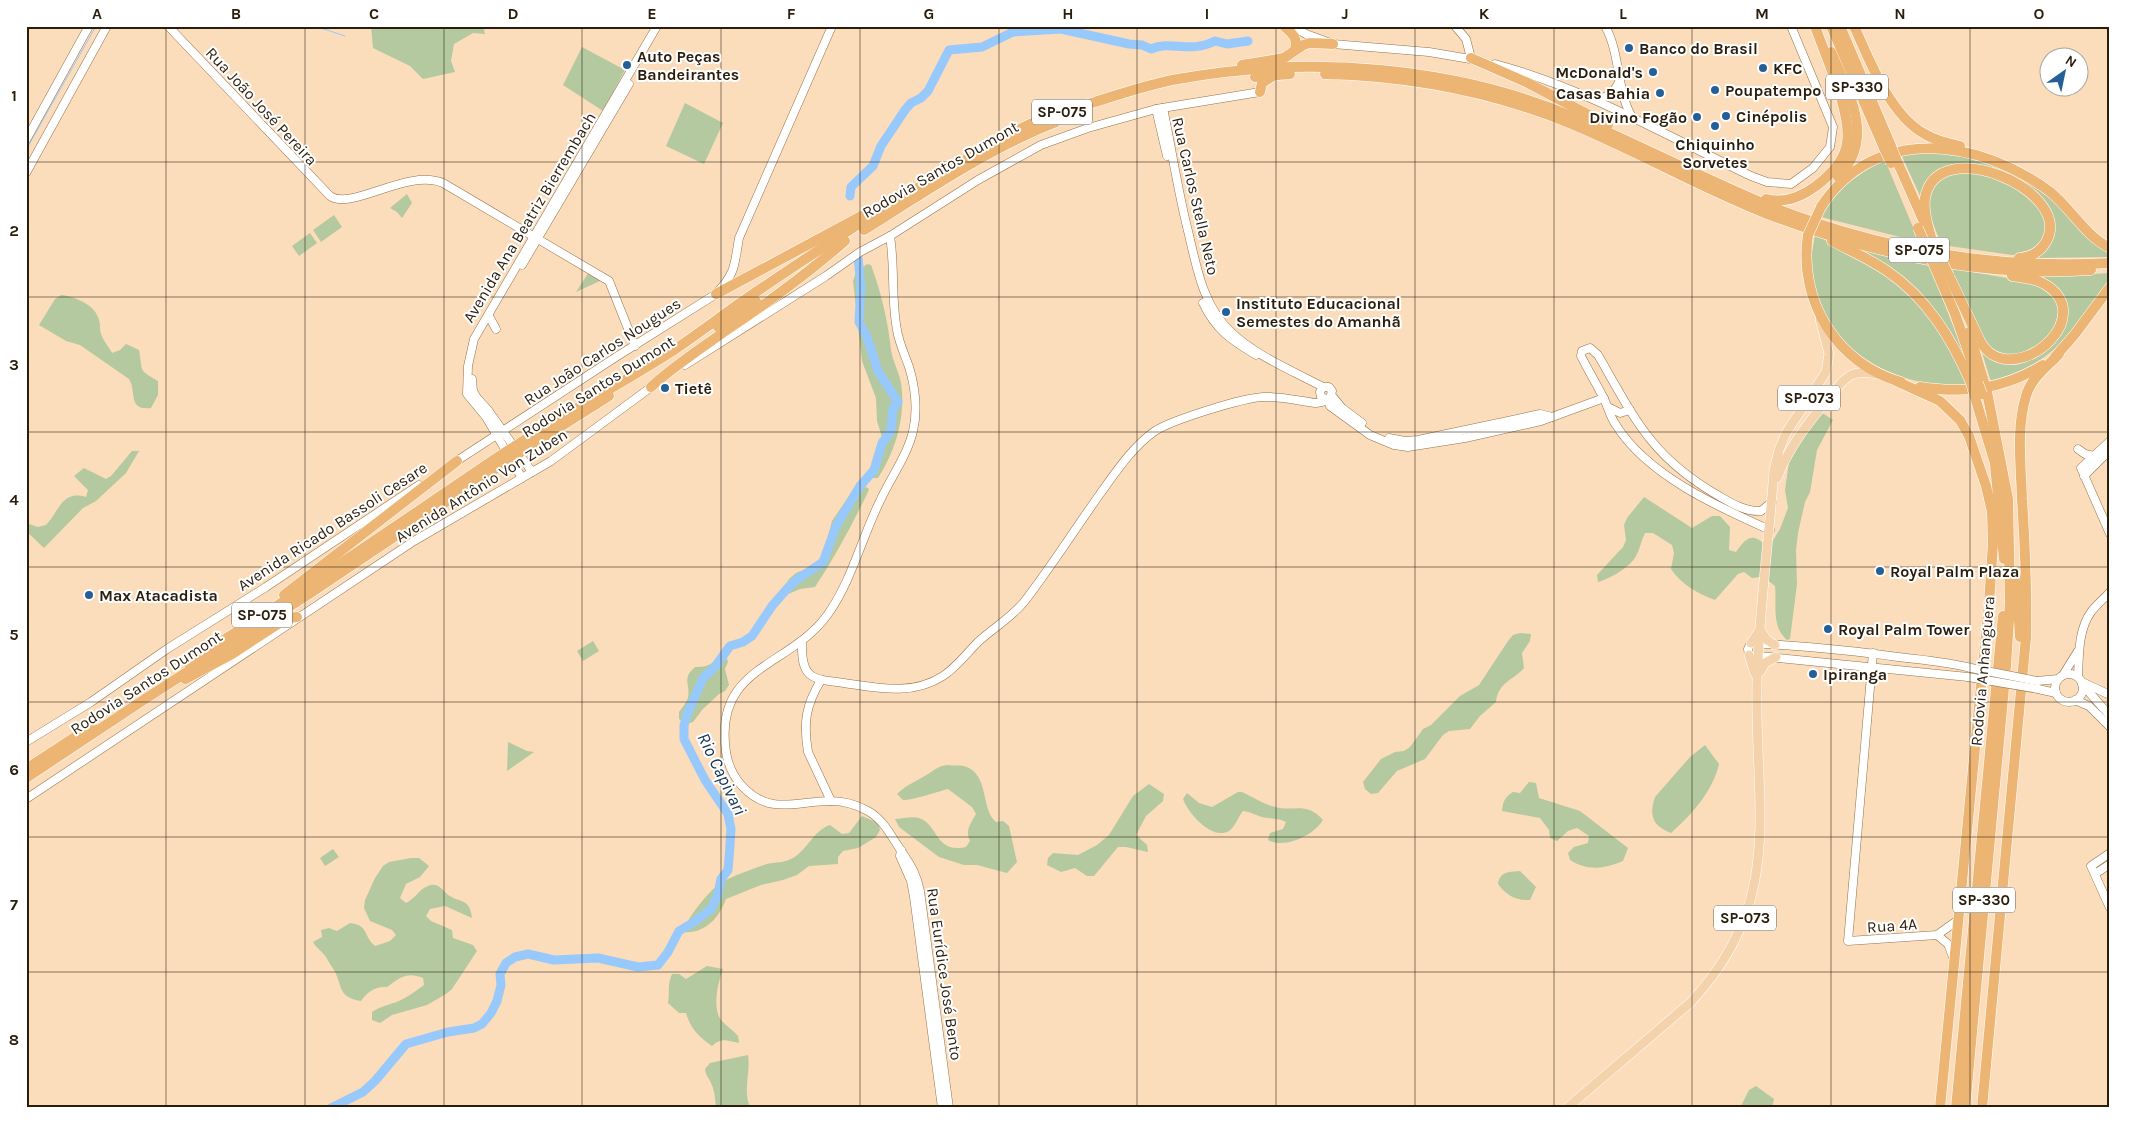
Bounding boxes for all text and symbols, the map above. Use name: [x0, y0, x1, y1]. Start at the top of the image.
text: A: [92, 4, 102, 23]
text: B: [231, 4, 241, 23]
text: C: [369, 4, 379, 23]
text: D: [508, 4, 519, 23]
text: E: [647, 4, 657, 23]
text: F: [787, 4, 796, 23]
text: G: [924, 4, 934, 23]
text: H: [1062, 4, 1074, 23]
text: I: [1205, 4, 1209, 23]
text: J: [1341, 4, 1349, 23]
text: K: [1479, 4, 1490, 23]
text: L: [1619, 4, 1627, 23]
text: M: [1755, 4, 1769, 23]
text: N: [1894, 4, 1906, 23]
text: O: [2034, 4, 2045, 23]
place label: Banco do Brasil: [1639, 39, 1758, 58]
marker: Banco do Brasil: [1623, 42, 1635, 54]
street label: Rua João José Pereira: [202, 43, 321, 169]
place label: Auto Peças Bandeirantes: [637, 47, 739, 84]
north arrow: [2038, 48, 2088, 98]
text: N: [2062, 52, 2080, 71]
marker: Auto Peças Bandeirantes: [621, 59, 633, 71]
place label: KFC: [1773, 59, 1802, 78]
marker: KFC: [1757, 62, 1769, 74]
place label: McDonald's: [1555, 63, 1643, 82]
marker: McDonald's: [1647, 66, 1659, 78]
road number: SP-330: [1826, 74, 1888, 100]
place label: Poupatempo: [1725, 81, 1821, 100]
place label: Casas Bahia: [1556, 84, 1650, 103]
marker: Poupatempo: [1709, 84, 1721, 96]
text: 1: [11, 86, 17, 105]
marker: Casas Bahia: [1654, 87, 1666, 99]
road number: SP-075: [1032, 100, 1092, 124]
place label: Cinépolis: [1736, 107, 1807, 126]
place label: Divino Fogão: [1589, 108, 1687, 127]
street label: Avenida Ana Beatriz Bierrembach: [459, 109, 600, 326]
marker: Cinépolis: [1720, 110, 1732, 122]
marker: Divino Fogão: [1691, 111, 1703, 123]
street label: Rua Carlos Stella Neto: [1168, 115, 1223, 277]
street label: Rodovia Santos Dumont: [859, 117, 1022, 222]
marker: Chiquinho Sorvetes: [1709, 120, 1721, 132]
place label: Chiquinho Sorvetes: [1675, 135, 1755, 172]
text: 2: [9, 221, 19, 240]
road number: SP-075: [1889, 238, 1949, 262]
street label: Rua João Carlos Nougues: [520, 294, 684, 409]
place label: Instituto Educacional Semestes do Amanhã: [1236, 294, 1401, 331]
marker: Instituto Educacional Semestes do Amanhã: [1220, 306, 1232, 318]
street label: Rodovia Santos Dumont: [518, 331, 678, 441]
text: 3: [9, 355, 19, 374]
place label: Tietê: [675, 379, 712, 398]
marker: Tietê: [659, 382, 671, 394]
road number: SP-073: [1778, 386, 1840, 410]
street label: Avenida Antônio Von Zuben: [392, 425, 571, 546]
street label: Avenida Ricado Bassoli Cesare: [234, 458, 430, 595]
text: 4: [9, 490, 19, 509]
place label: Royal Palm Plaza: [1890, 562, 2019, 581]
marker: Royal Palm Plaza: [1874, 565, 1886, 577]
place label: Max Atacadista: [99, 586, 218, 605]
marker: Max Atacadista: [83, 589, 95, 601]
street label: Rodovia Anhanguera: [1966, 595, 1999, 747]
road number: SP-075: [232, 602, 292, 628]
place label: Royal Palm Tower: [1838, 620, 1970, 639]
marker: Royal Palm Tower: [1822, 623, 1834, 635]
text: 5: [9, 625, 19, 644]
street label: Rodovia Santos Dumont: [67, 626, 226, 739]
place label: Ipiranga: [1823, 665, 1887, 684]
marker: Ipiranga: [1807, 668, 1819, 680]
water label: Rio Capivari: [693, 729, 752, 819]
text: 6: [9, 760, 19, 779]
street label: Rua Eurídice José Bento: [923, 887, 966, 1062]
road number: SP-330: [1953, 888, 2015, 912]
text: 7: [10, 895, 18, 914]
road number: SP-073: [1714, 906, 1776, 930]
street label: Rua 4A: [1866, 914, 1918, 937]
text: 8: [9, 1030, 19, 1049]

